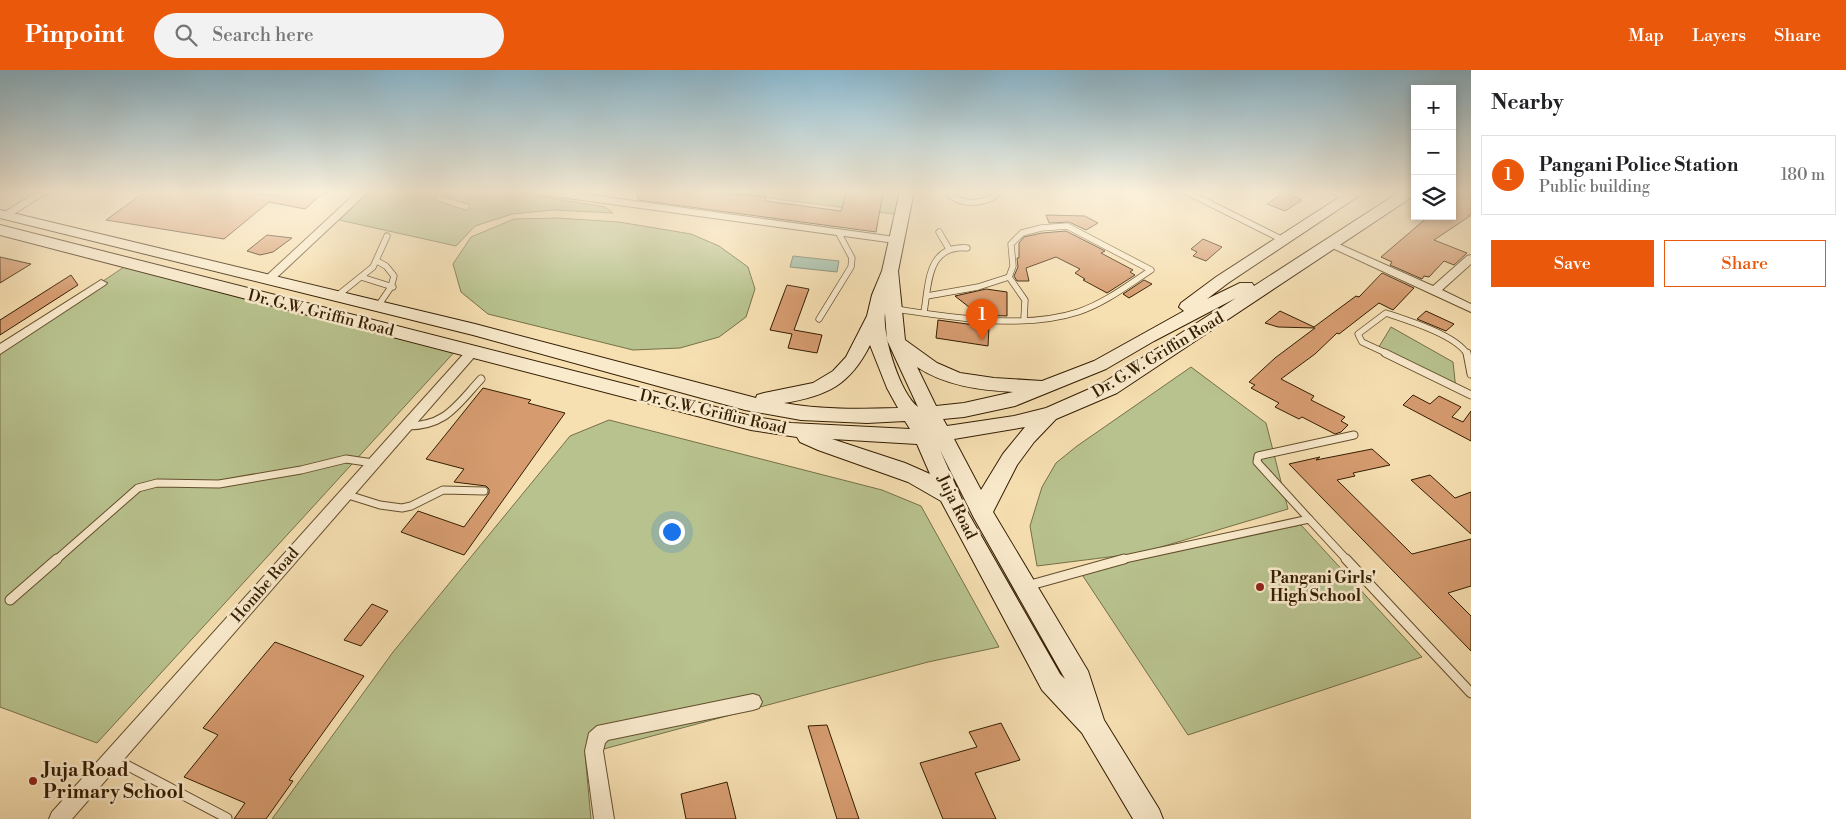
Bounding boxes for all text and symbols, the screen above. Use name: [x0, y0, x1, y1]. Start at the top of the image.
search box: [154, 13, 504, 58]
text: Pinpoint: [25, 20, 124, 50]
icon: search: [172, 21, 200, 49]
text: Search here: [212, 23, 314, 47]
text: Map: [1629, 24, 1664, 47]
text: Layers: [1692, 24, 1746, 47]
text: Share: [1774, 24, 1821, 47]
map controls: [1411, 85, 1456, 220]
button: +: [1411, 85, 1456, 130]
text: Nearby: [1491, 90, 1564, 116]
button: −: [1411, 130, 1456, 175]
text: Pangani Police Station: [1539, 153, 1738, 177]
text: 1: [1504, 165, 1512, 185]
text: 180 m: [1781, 165, 1825, 185]
button: layers: [1411, 175, 1456, 220]
text: Public building: [1539, 177, 1650, 197]
button: Save: [1491, 240, 1654, 287]
button: Share: [1664, 240, 1826, 287]
street label: Dr. G.W. Griffin Road: [246, 285, 396, 341]
pin: 1: [966, 299, 998, 340]
street label: Dr. G.W. Griffin Road: [1089, 308, 1227, 402]
street label: Dr. G.W. Griffin Road: [638, 385, 788, 439]
street label: Juja Road: [932, 470, 981, 543]
your location: [659, 519, 685, 545]
street label: Hombe Road: [227, 543, 303, 627]
place label: Pangani Girls' High School: [1270, 568, 1376, 606]
marker: Pangani Girls' High School: [1254, 581, 1266, 593]
place label: Juja Road Primary School: [40, 758, 184, 804]
marker: Juja Road Primary School: [27, 775, 39, 787]

